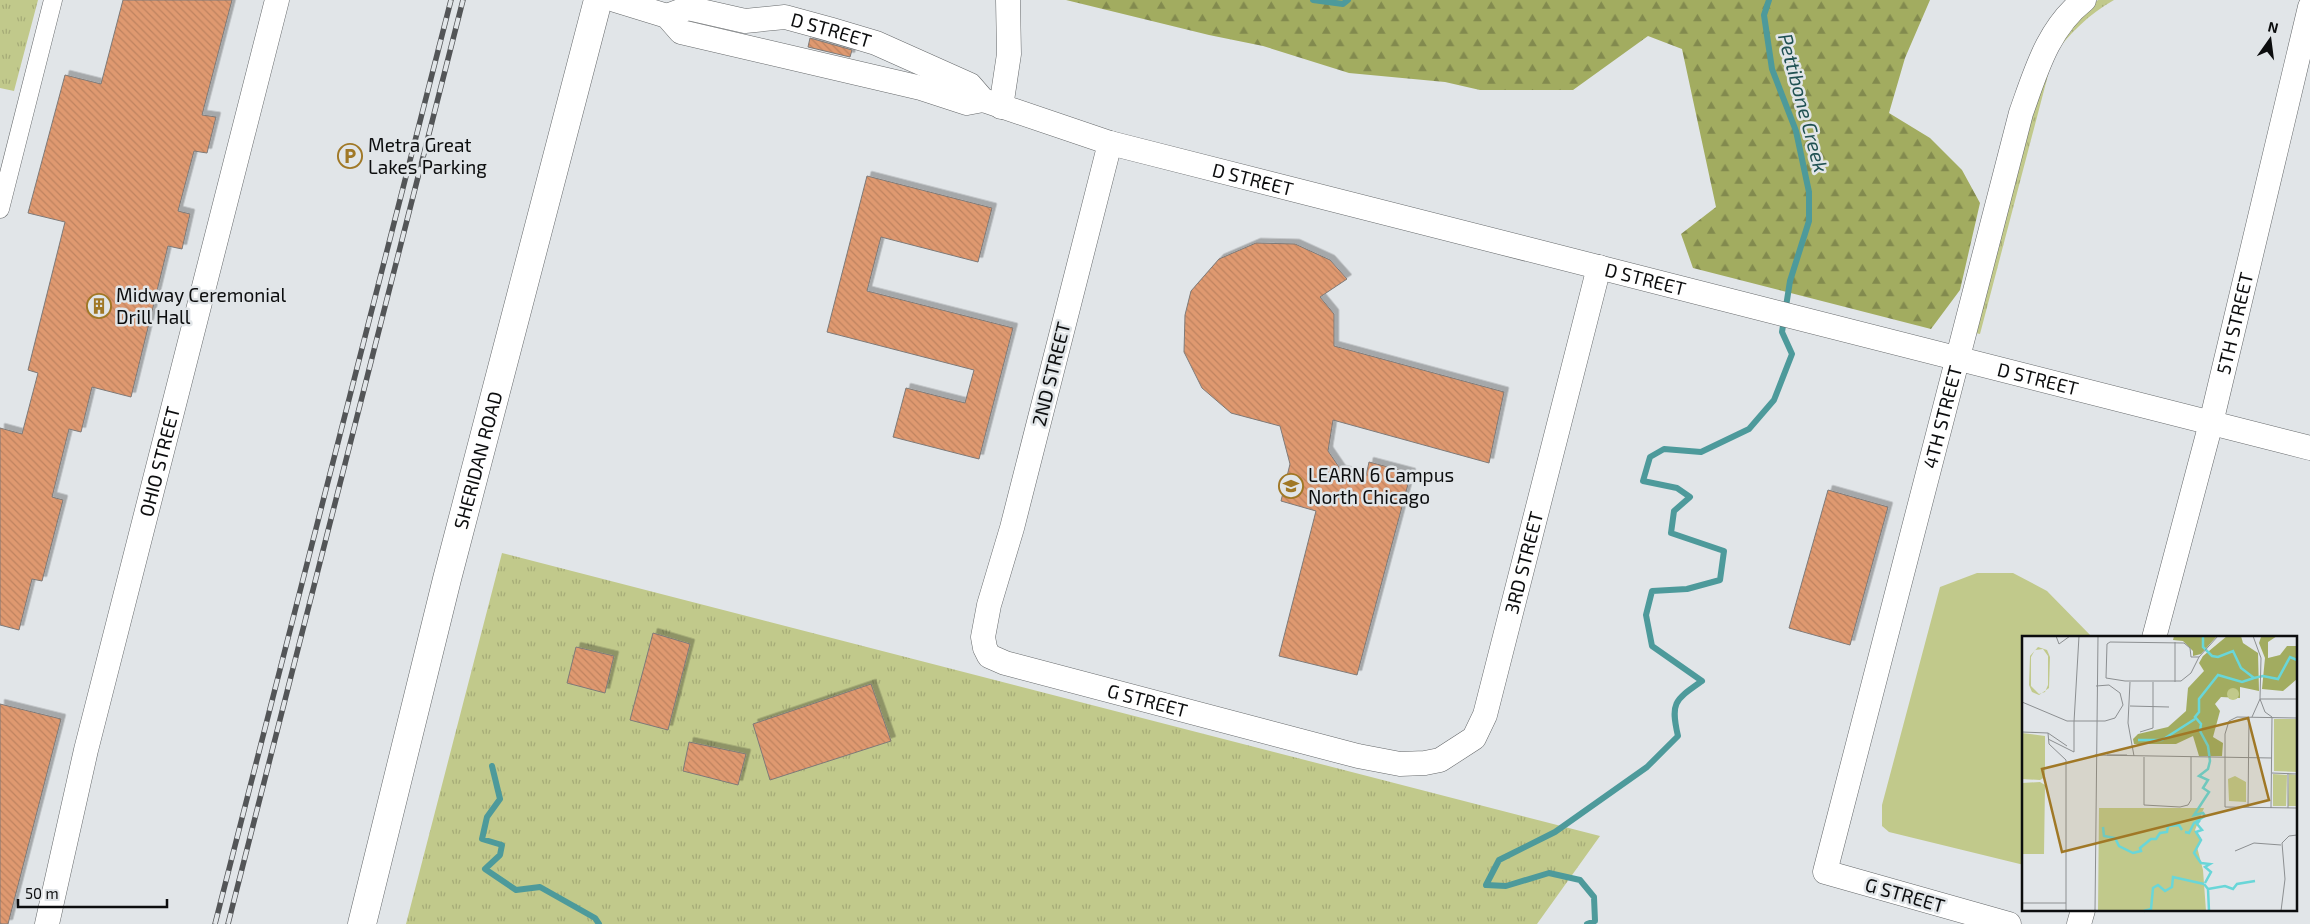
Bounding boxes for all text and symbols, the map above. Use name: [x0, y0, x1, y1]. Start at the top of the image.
street label: D STREET: [788, 7, 874, 52]
north arrow: [2245, 15, 2295, 65]
text: N: [2266, 17, 2280, 36]
water label: Pettibone Creek: [1774, 31, 1834, 175]
place label: Metra Great Lakes Parking: [368, 133, 487, 178]
parking icon: Metra Great Lakes Parking: [337, 143, 363, 169]
street label: D STREET: [1210, 157, 1296, 200]
street label: D STREET: [1603, 257, 1688, 300]
street label: 5TH STREET: [2211, 270, 2257, 376]
place label: Midway Ceremonial Drill Hall: [116, 283, 286, 328]
building icon: Midway Ceremonial Drill Hall: [86, 293, 112, 319]
street label: 2ND STREET: [1026, 319, 1075, 428]
street label: D STREET: [1995, 357, 2081, 400]
street label: 4TH STREET: [1918, 363, 1966, 471]
street label: SHERIDAN ROAD: [448, 389, 506, 532]
street label: OHIO STREET: [134, 404, 184, 519]
place label: LEARN 6 Campus North Chicago: [1308, 463, 1454, 508]
school or university icon: LEARN 6 Campus North Chicago: [1278, 473, 1304, 499]
street label: 3RD STREET: [1499, 509, 1547, 616]
inset map: [2022, 636, 2298, 912]
street label: G STREET: [1105, 678, 1190, 722]
street label: G STREET: [1863, 872, 1948, 917]
scale bar: [18, 876, 166, 908]
text: 50 m: [25, 884, 59, 902]

